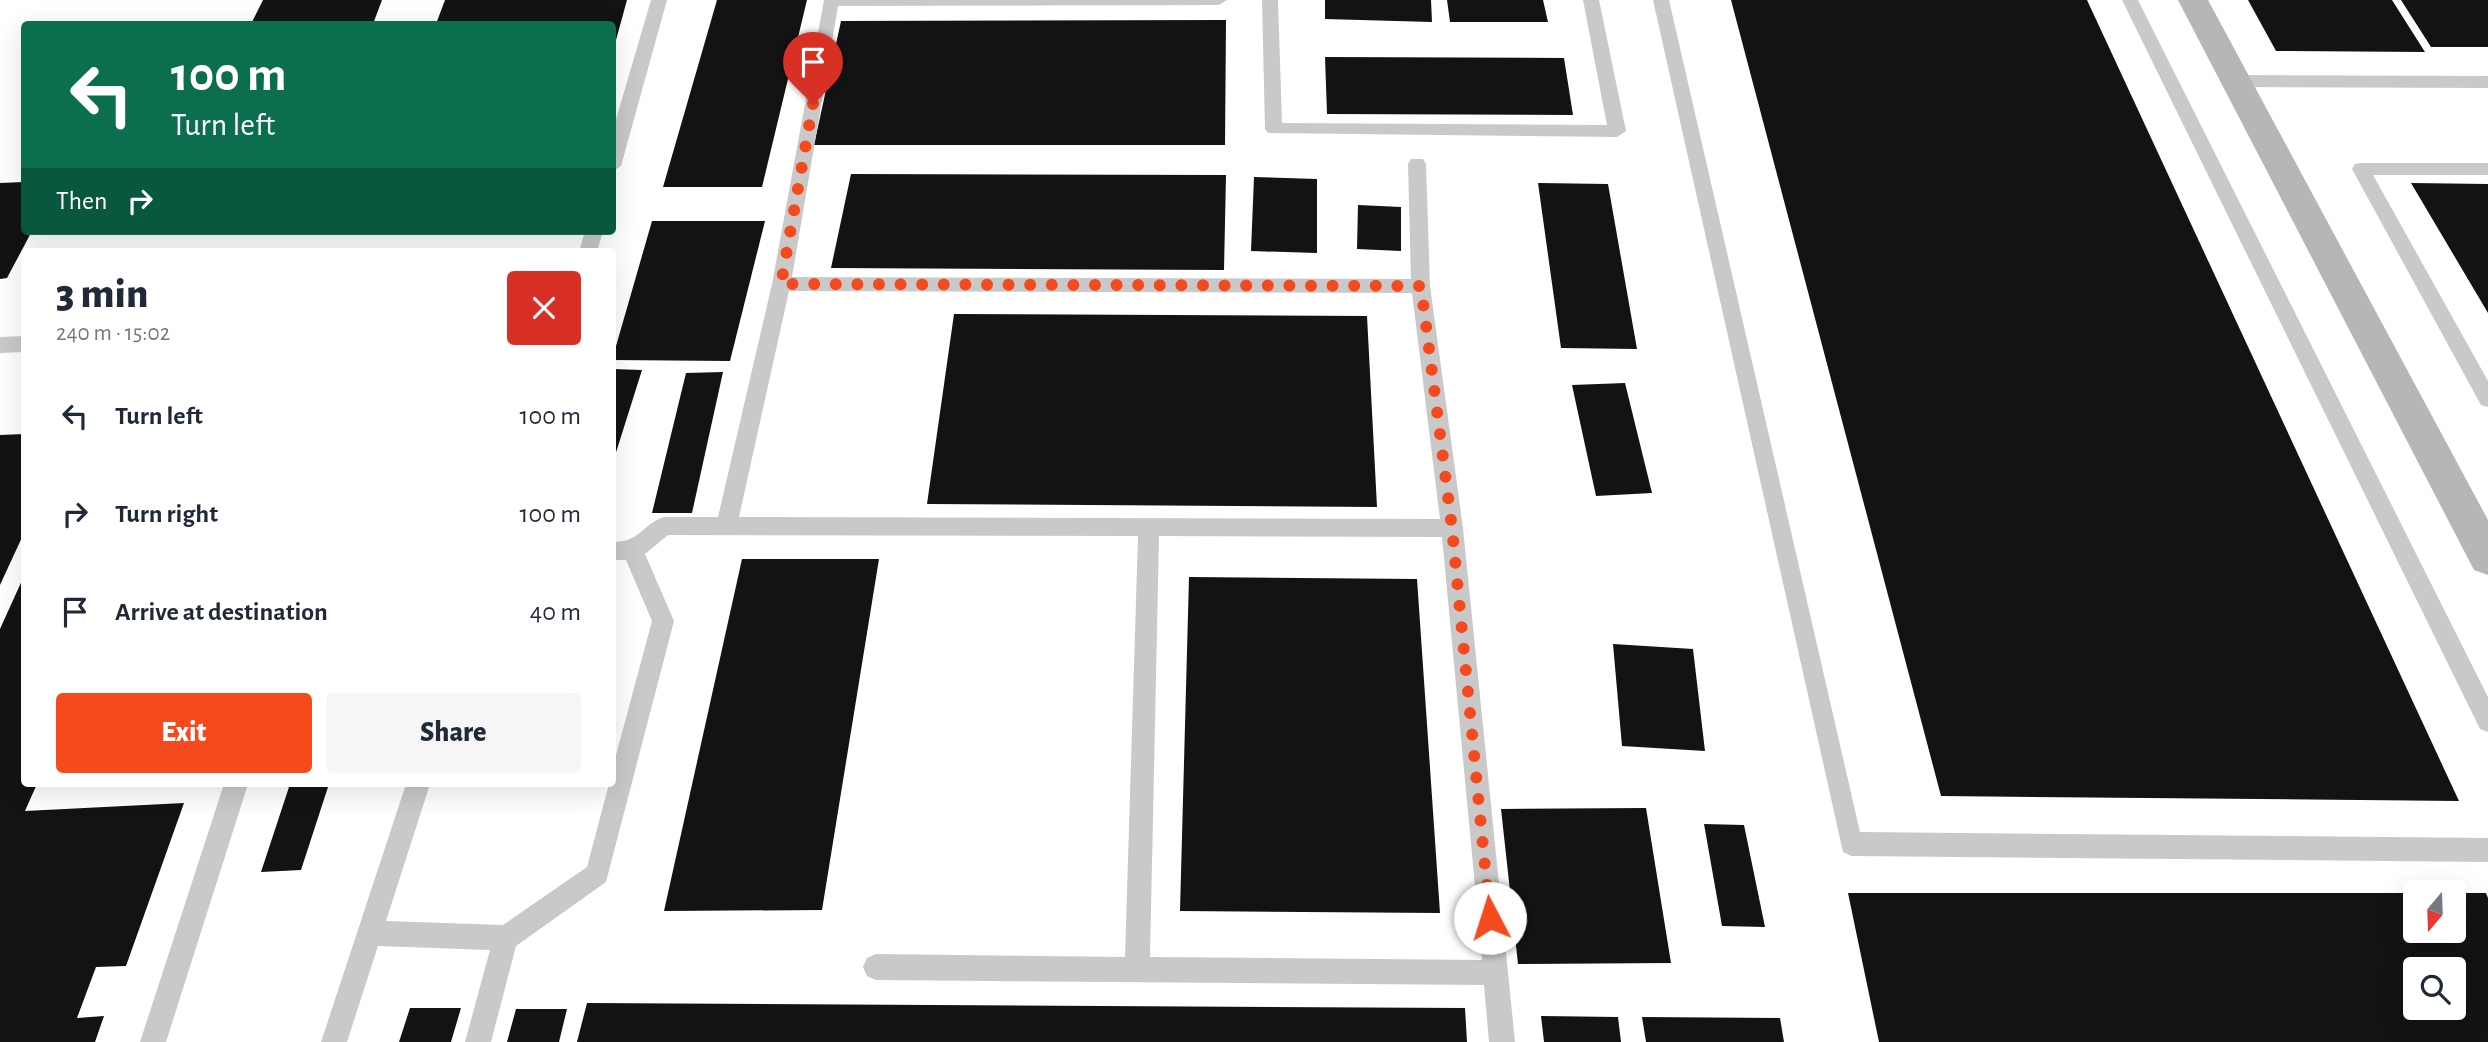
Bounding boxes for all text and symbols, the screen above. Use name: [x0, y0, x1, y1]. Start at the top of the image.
pin: [783, 32, 843, 104]
icon: arrive: [794, 43, 832, 81]
icon: left: [56, 49, 147, 140]
text: 100 m: [171, 51, 287, 100]
text: Turn left: [171, 109, 275, 141]
icon: right: [121, 182, 159, 220]
text: Then: [56, 188, 107, 214]
button: close: [507, 271, 581, 345]
text: 3 min: [56, 273, 148, 315]
text: 240 m · 15:02: [56, 322, 170, 345]
icon: left: [56, 397, 94, 435]
text: Turn left: [115, 403, 203, 429]
text: 100 m: [520, 403, 581, 429]
icon: right: [56, 495, 94, 533]
text: Turn right: [115, 501, 218, 527]
text: 100 m: [520, 501, 581, 527]
icon: arrive: [56, 593, 94, 631]
text: Arrive at destination: [115, 599, 328, 625]
text: 40 m: [530, 599, 581, 625]
button: Exit: [56, 693, 312, 773]
button: Share: [326, 693, 581, 773]
north arrow: [2403, 880, 2466, 943]
map controls: [2403, 880, 2466, 1020]
position arrow: [1453, 881, 1527, 955]
button: search: [2403, 957, 2466, 1020]

